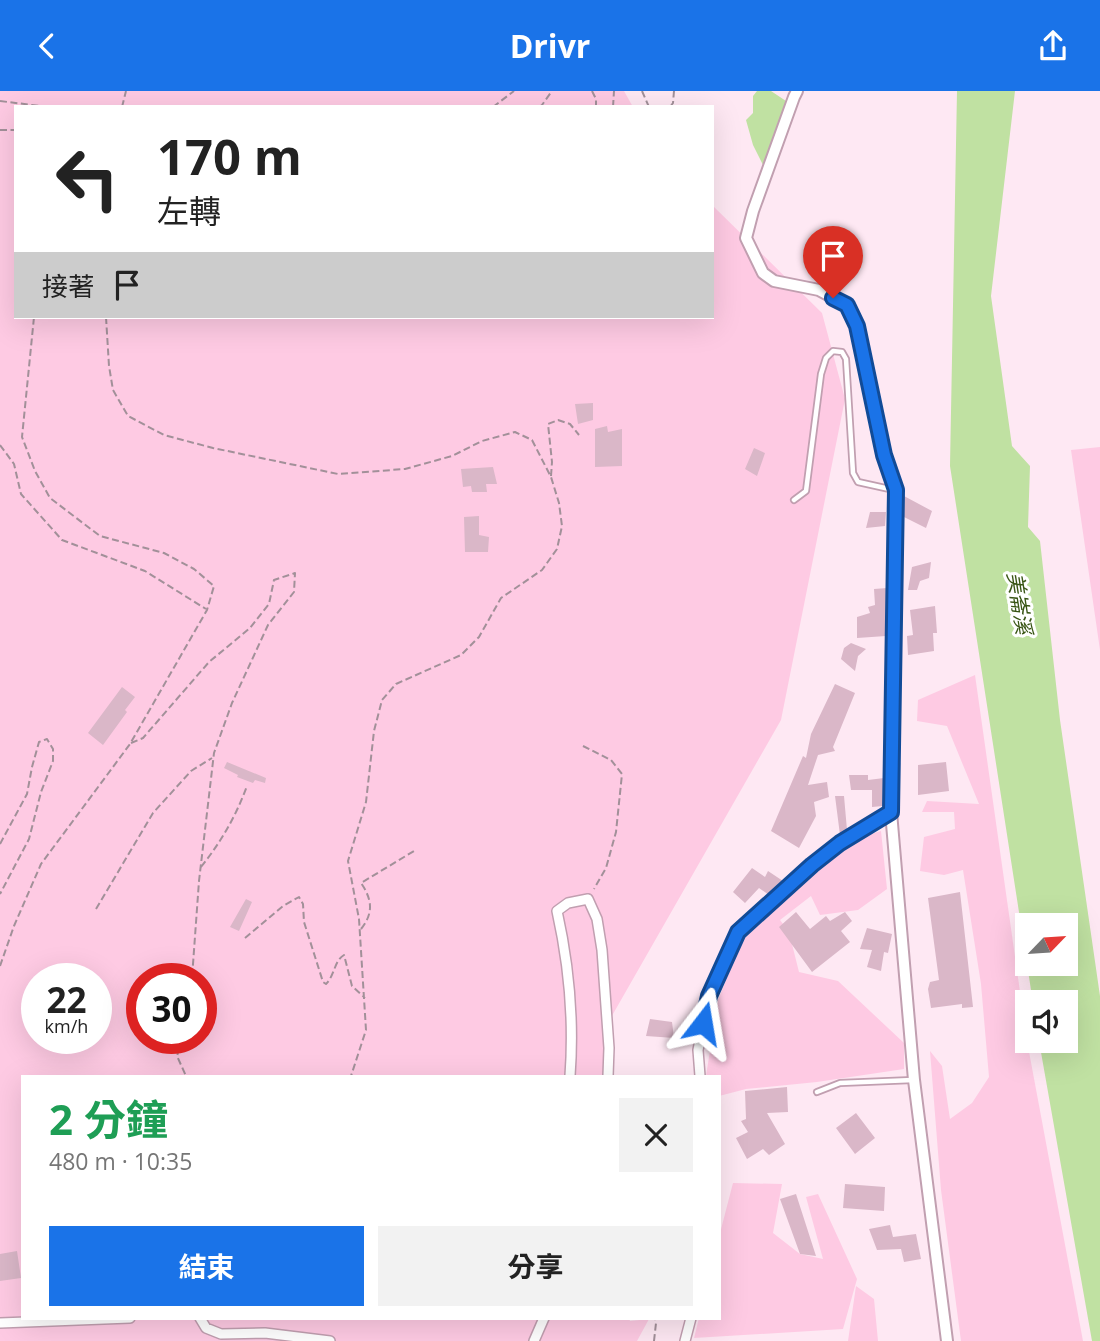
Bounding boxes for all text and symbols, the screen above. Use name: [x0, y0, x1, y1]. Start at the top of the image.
text: Drivr: [510, 24, 590, 67]
icon: back: [28, 27, 66, 65]
icon: share: [1034, 27, 1072, 65]
text: 170 m: [157, 123, 302, 189]
icon: left: [42, 133, 133, 224]
text: 左轉: [157, 189, 221, 232]
pin: [803, 226, 863, 298]
icon: arrive: [814, 237, 852, 275]
icon: arrive: [108, 266, 146, 304]
text: 接著: [42, 268, 94, 304]
water label: 美崙溪: [1001, 570, 1039, 639]
north arrow: [1015, 913, 1078, 977]
map controls: [1015, 913, 1078, 1053]
speed limit sign: 30: [126, 963, 217, 1054]
text: 22: [46, 976, 87, 1023]
position arrow: [666, 986, 740, 1060]
button: sound: [1015, 990, 1078, 1053]
text: km/h: [45, 1014, 88, 1038]
text: 2 分鐘: [49, 1090, 168, 1147]
button: close: [619, 1098, 693, 1172]
text: 480 m · 10:35: [49, 1145, 192, 1177]
button: 結束: [49, 1226, 364, 1306]
button: 分享: [378, 1226, 693, 1306]

